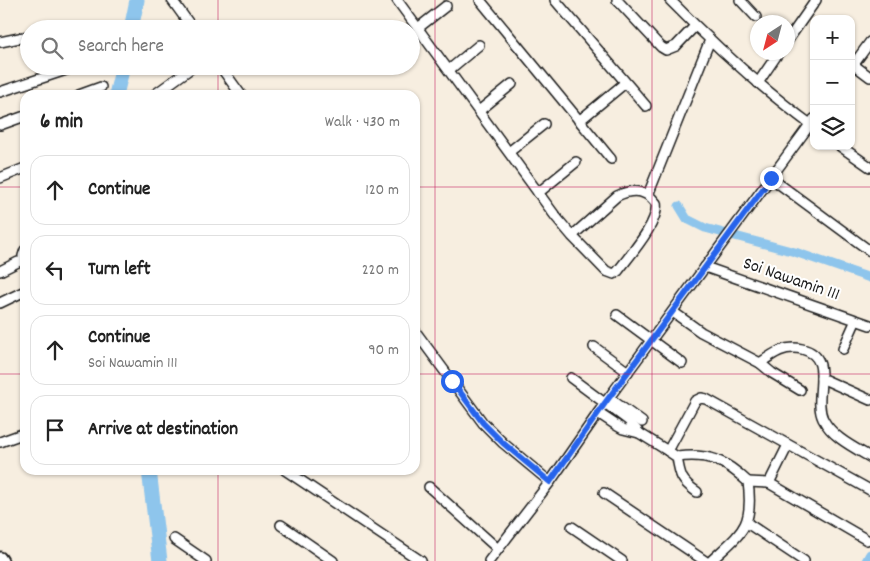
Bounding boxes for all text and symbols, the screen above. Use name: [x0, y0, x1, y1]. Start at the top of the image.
north arrow: [750, 15, 795, 60]
map controls: [810, 15, 855, 150]
button: +: [810, 15, 855, 60]
search box: [20, 20, 420, 75]
icon: search: [38, 34, 66, 62]
text: Search here: [78, 34, 164, 61]
button: −: [810, 60, 855, 105]
button: layers: [810, 105, 855, 150]
text: 6 min: [40, 108, 83, 138]
text: Walk · 430 m: [325, 111, 400, 134]
route end: [760, 167, 783, 190]
icon: ahead: [41, 176, 69, 204]
text: Continue: [88, 177, 150, 204]
text: 120 m: [365, 179, 399, 202]
street label: Soi Nawamin 111: [739, 252, 843, 308]
icon: left: [41, 256, 69, 284]
text: Turn left: [88, 257, 151, 284]
text: 220 m: [362, 259, 399, 282]
text: Continue: [88, 325, 150, 352]
icon: ahead: [41, 336, 69, 364]
text: 90 m: [368, 339, 399, 362]
text: Soi Nawamin 111: [88, 352, 177, 375]
route start: [441, 370, 464, 393]
icon: arrive: [41, 416, 69, 444]
text: Arrive at destination: [88, 417, 238, 444]

